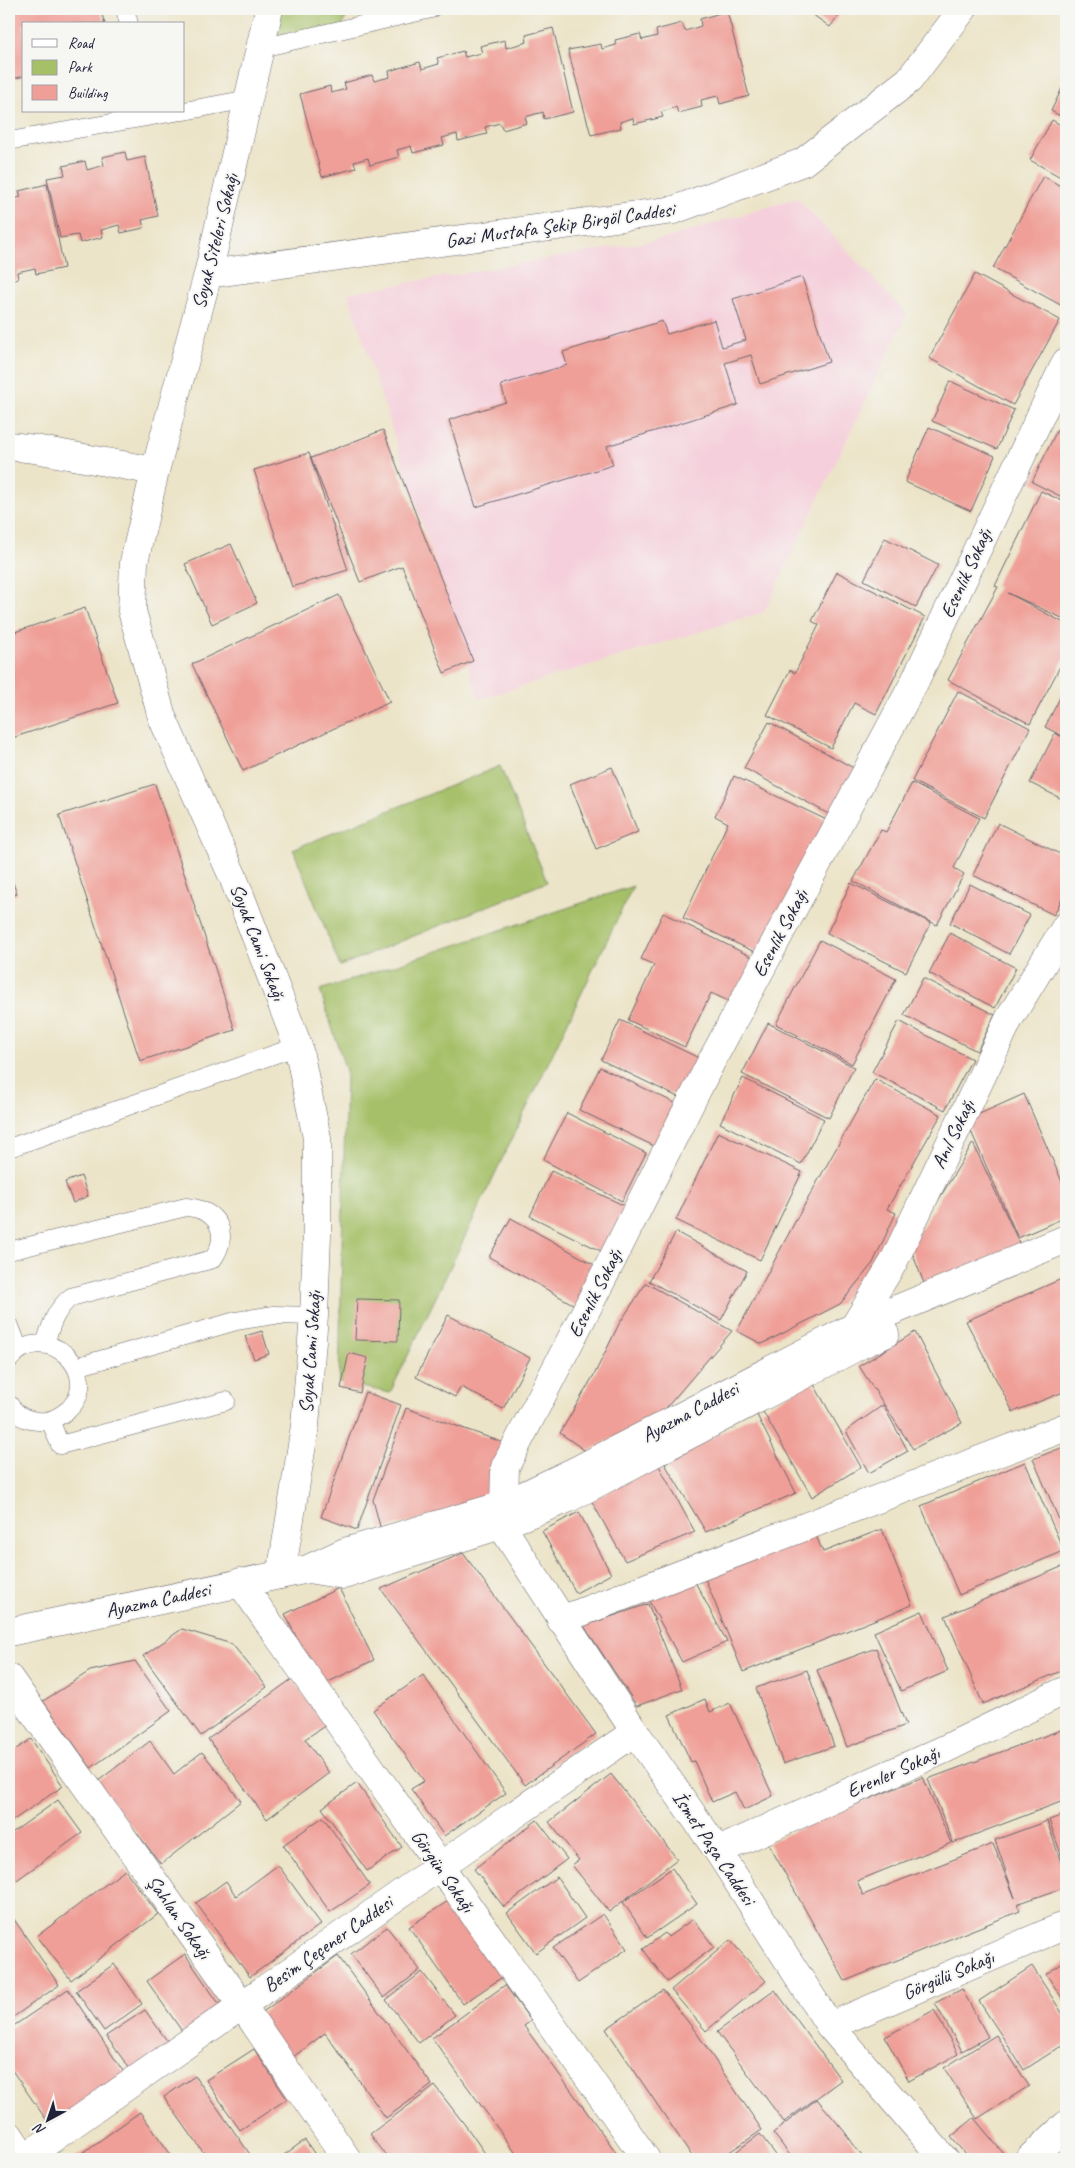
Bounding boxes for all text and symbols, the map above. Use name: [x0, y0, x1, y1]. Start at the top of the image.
legend: [22, 22, 185, 112]
text: Road: [68, 34, 95, 53]
text: Park: [68, 58, 93, 77]
text: Building: [68, 84, 108, 103]
street label: Soyak Siteleri Sokağı: [186, 170, 244, 311]
street label: Gazi Mustafa Şekip Birgöl Caddesi: [444, 196, 678, 253]
street label: Esenlik Sokağı: [934, 523, 998, 622]
street label: Soyak Cami Sokağı: [224, 880, 292, 1005]
street label: Esenlik Sokağı: [746, 884, 814, 981]
street label: Anıl Sokağı: [926, 1094, 981, 1173]
street label: Esenlik Sokağı: [562, 1244, 628, 1341]
street label: Soyak Cami Sokağı: [293, 1289, 327, 1414]
street label: Ayazma Caddesi: [637, 1375, 745, 1448]
street label: Ayazma Caddesi: [104, 1576, 215, 1623]
street label: Erenler Sokağı: [843, 1740, 944, 1804]
street label: İsmet Paşa Caddesi: [667, 1786, 763, 1912]
street label: Görgün Sokağı: [405, 1825, 481, 1918]
street label: Şahlan Sokağı: [141, 1870, 218, 1965]
street label: Besim Çeçener Caddesi: [258, 1889, 399, 1998]
street label: Görgülü Sokağı: [899, 1944, 999, 2005]
north arrow: [22, 2096, 72, 2146]
text: N: [29, 2119, 49, 2139]

